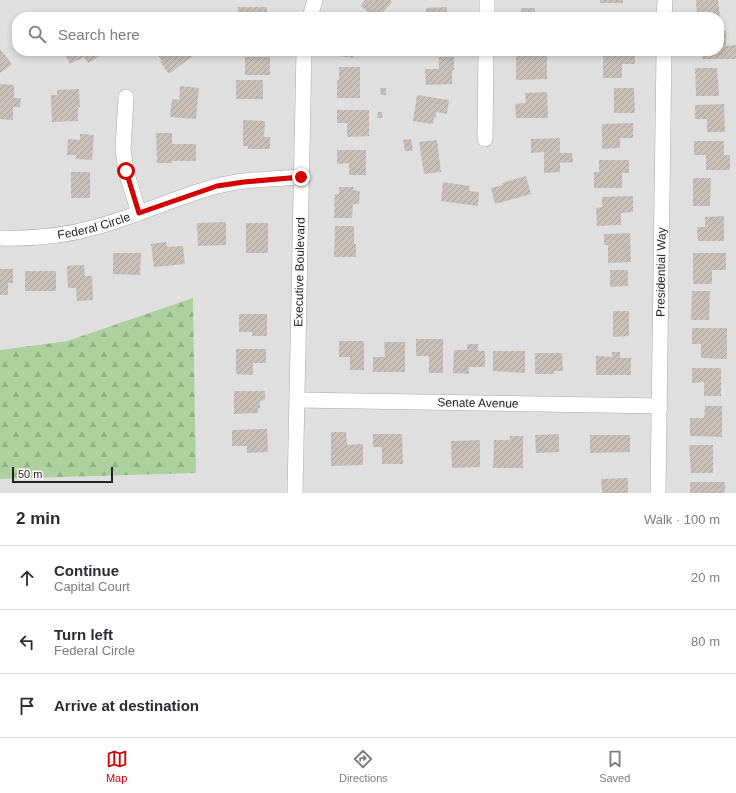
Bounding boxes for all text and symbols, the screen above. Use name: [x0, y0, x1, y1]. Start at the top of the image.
search box: [12, 12, 724, 56]
icon: search: [26, 23, 48, 45]
text: Search here: [58, 26, 140, 43]
route start: [117, 162, 135, 180]
route end: [292, 168, 310, 186]
street label: Federal Circle: [56, 210, 132, 242]
street label: Executive Boulevard: [291, 217, 308, 327]
street label: Presidential Way: [653, 227, 669, 317]
street label: Senate Avenue: [437, 395, 519, 411]
scale bar: [12, 465, 113, 484]
text: 50 m: [18, 468, 42, 480]
text: 2 min: [16, 509, 60, 528]
text: Walk · 100 m: [644, 512, 720, 527]
text: Continue: [54, 562, 119, 579]
icon: ahead: [16, 567, 38, 589]
text: 20 m: [691, 570, 720, 585]
text: Capital Court: [54, 579, 130, 594]
text: Turn left: [54, 626, 113, 643]
icon: left: [16, 631, 38, 653]
text: 80 m: [691, 634, 720, 649]
text: Federal Circle: [54, 643, 135, 658]
icon: arrive: [16, 695, 38, 717]
text: Arrive at destination: [54, 697, 199, 714]
tab: Map: [106, 748, 128, 784]
tab: Directions: [339, 748, 388, 784]
tab: Saved: [599, 748, 630, 784]

